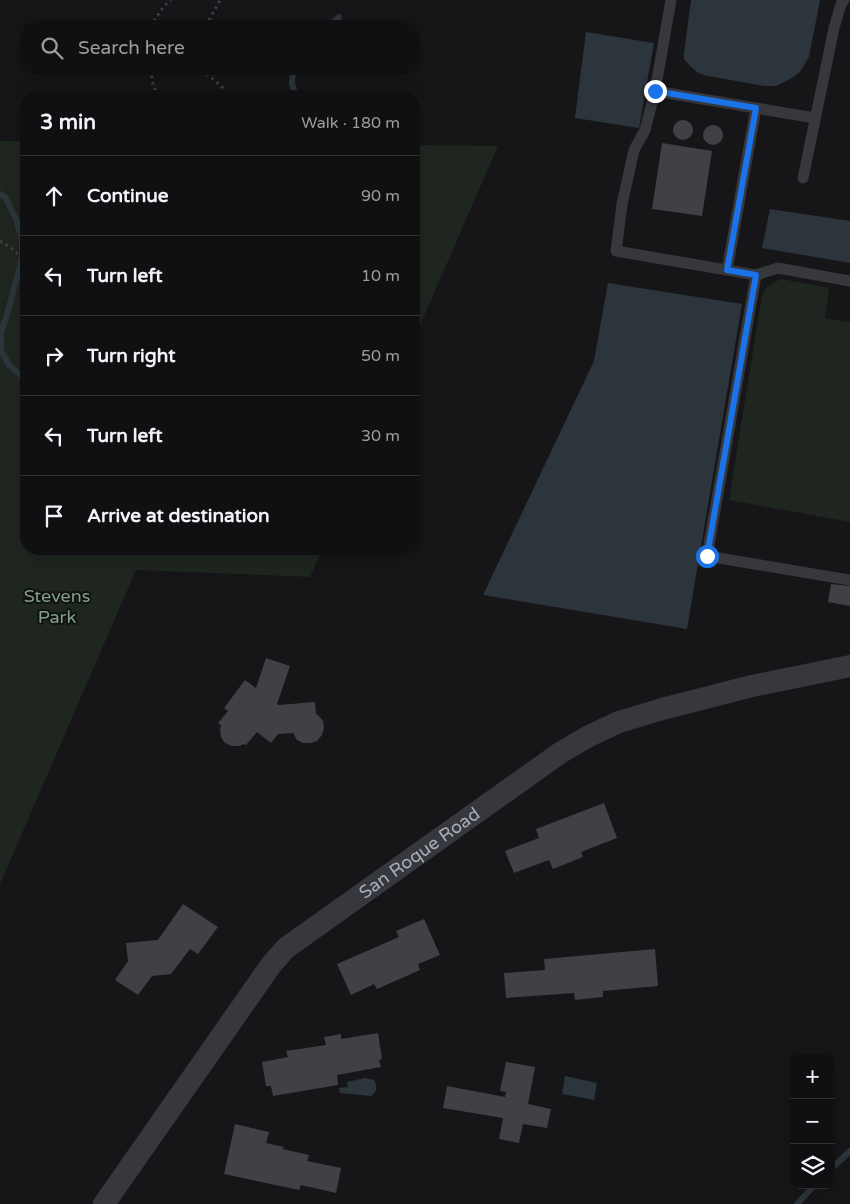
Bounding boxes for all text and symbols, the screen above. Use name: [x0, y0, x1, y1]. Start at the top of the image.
search box: [20, 20, 420, 75]
icon: search: [38, 34, 66, 62]
text: Search here: [78, 37, 185, 59]
route end: [644, 80, 667, 103]
text: 3 min: [40, 110, 96, 135]
text: Walk · 180 m: [301, 113, 400, 133]
icon: ahead: [40, 182, 68, 210]
text: Continue: [87, 185, 169, 207]
text: 90 m: [361, 186, 400, 206]
icon: left: [40, 262, 68, 290]
text: Turn left: [87, 265, 163, 287]
text: 10 m: [361, 266, 400, 286]
icon: right: [40, 342, 68, 370]
text: Turn right: [87, 345, 175, 367]
text: 50 m: [361, 346, 400, 366]
icon: left: [40, 422, 68, 450]
text: Turn left: [87, 425, 163, 447]
text: 30 m: [361, 426, 400, 446]
icon: arrive: [40, 502, 68, 530]
text: Arrive at destination: [87, 505, 270, 527]
route start: [696, 545, 719, 568]
park label: Stevens Park: [24, 585, 90, 628]
street label: San Roque Road: [355, 803, 484, 904]
map controls: [790, 1054, 835, 1189]
button: +: [790, 1054, 835, 1099]
button: −: [790, 1099, 835, 1144]
button: layers: [790, 1144, 835, 1189]

